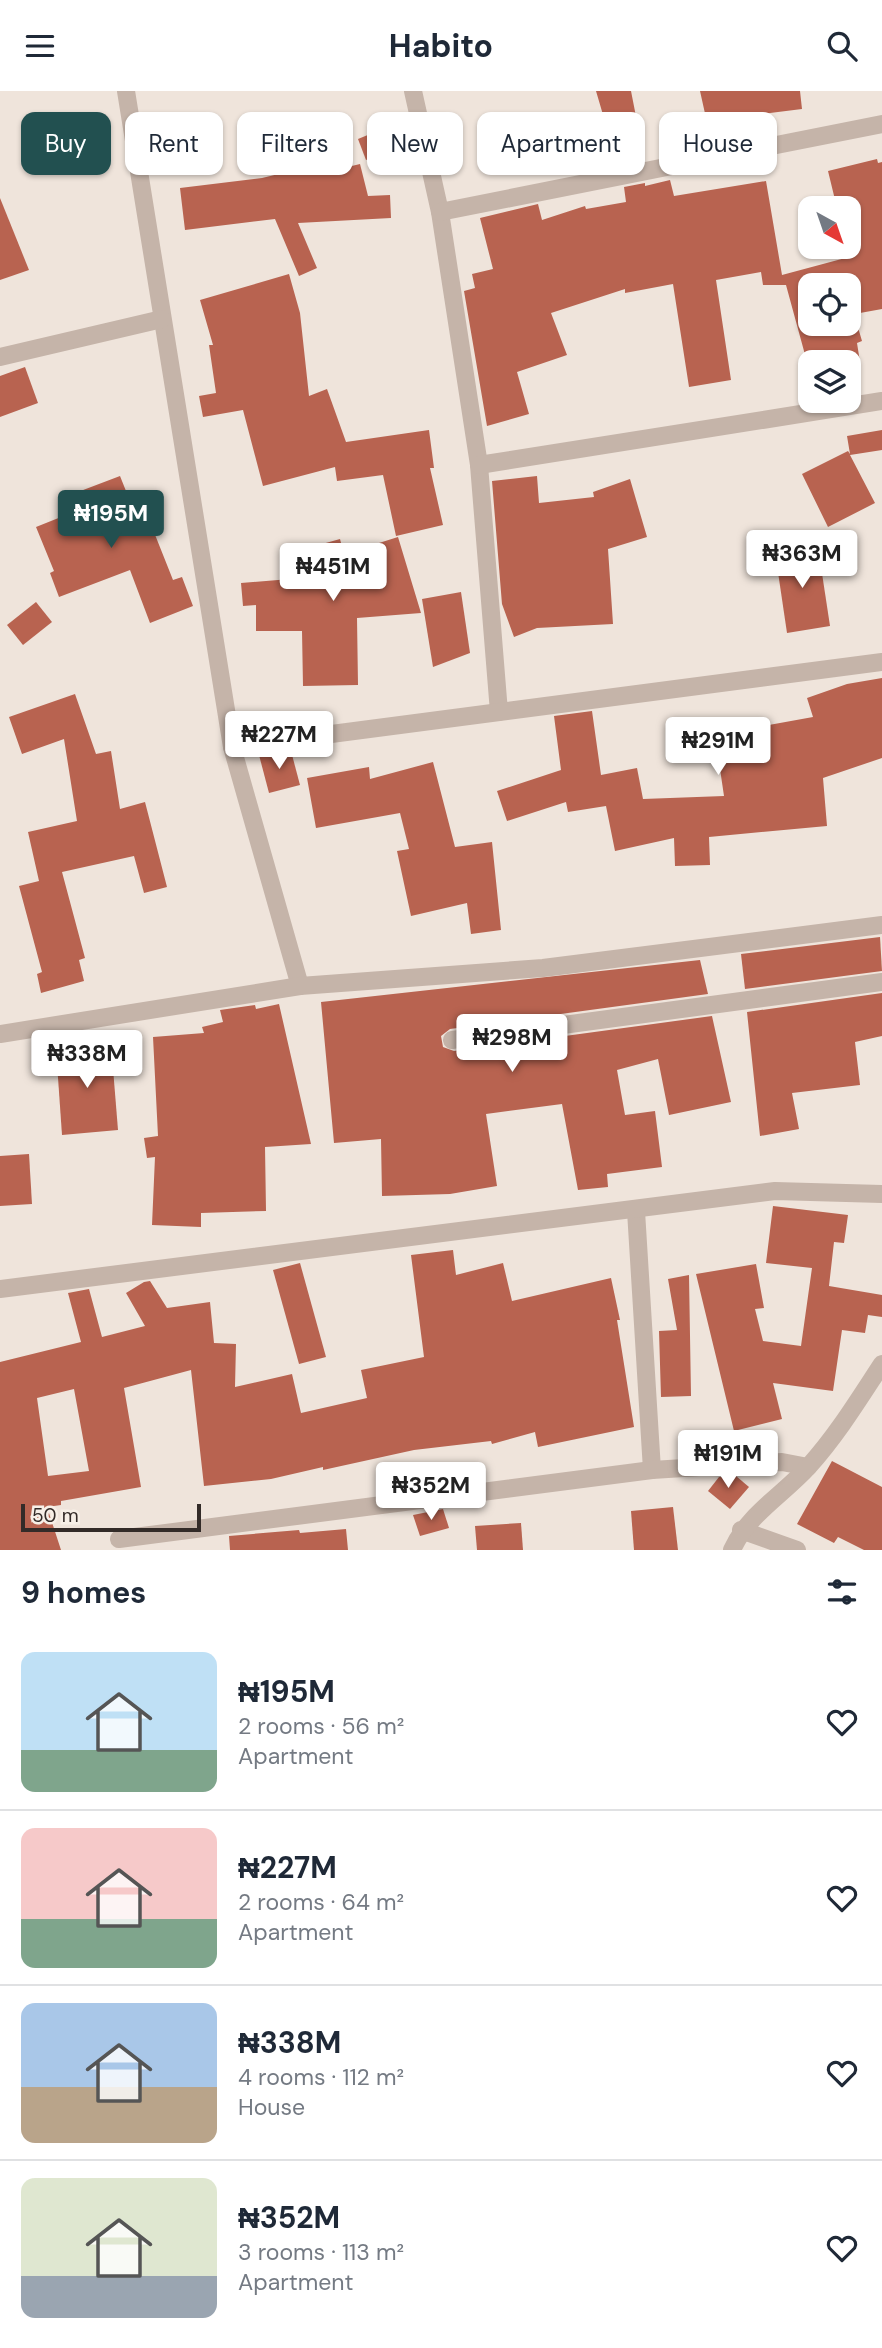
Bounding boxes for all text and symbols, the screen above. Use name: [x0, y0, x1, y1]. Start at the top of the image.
text: Habito: [389, 25, 493, 67]
icon: menu: [21, 27, 59, 65]
icon: search: [823, 27, 861, 65]
chip: Buy: [21, 112, 111, 175]
chip: Rent: [125, 112, 223, 175]
chip: Filters: [237, 112, 353, 175]
chip: New: [367, 112, 463, 175]
chip: Apartment: [477, 112, 645, 175]
chip: House: [659, 112, 777, 175]
north arrow: [798, 196, 861, 259]
map controls: [798, 196, 861, 413]
button: locate: [798, 273, 861, 336]
button: layers: [798, 350, 861, 413]
pin: ₦195M: [62, 491, 160, 550]
text: ₦195M: [74, 498, 148, 528]
pin: ₦363M: [753, 531, 851, 590]
text: ₦363M: [762, 538, 842, 568]
pin: ₦451M: [284, 543, 382, 603]
text: ₦451M: [296, 551, 370, 581]
pin: ₦227M: [230, 711, 328, 771]
pin: ₦291M: [669, 717, 767, 777]
text: ₦227M: [241, 719, 317, 749]
text: ₦291M: [682, 725, 754, 755]
pin: ₦298M: [463, 1014, 561, 1074]
text: ₦298M: [472, 1022, 552, 1052]
pin: ₦338M: [38, 1031, 136, 1090]
text: ₦338M: [47, 1038, 127, 1068]
pin: ₦191M: [679, 1431, 777, 1490]
text: ₦191M: [694, 1438, 762, 1468]
pin: ₦352M: [382, 1463, 480, 1522]
text: ₦352M: [392, 1470, 470, 1500]
scale bar: [21, 1501, 201, 1533]
text: 50 m: [32, 1503, 79, 1528]
text: 9 homes: [21, 1573, 146, 1612]
icon: filters: [823, 1573, 861, 1611]
text: ₦195M: [238, 1672, 335, 1711]
icon: home: [77, 1680, 161, 1764]
icon: heart: [823, 1703, 861, 1741]
text: 2 rooms · 56 m²: [238, 1711, 404, 1741]
text: Apartment: [238, 1741, 353, 1771]
text: ₦227M: [238, 1848, 337, 1887]
icon: home: [77, 1856, 161, 1940]
icon: heart: [823, 1879, 861, 1917]
text: 2 rooms · 64 m²: [238, 1887, 404, 1917]
text: Apartment: [238, 1917, 353, 1947]
text: ₦338M: [238, 2023, 341, 2062]
icon: home: [77, 2031, 161, 2115]
icon: heart: [823, 2054, 861, 2092]
text: 4 rooms · 112 m²: [238, 2062, 404, 2092]
text: House: [238, 2092, 305, 2122]
text: ₦352M: [238, 2198, 340, 2237]
icon: home: [77, 2206, 161, 2290]
icon: heart: [823, 2229, 861, 2267]
text: 3 rooms · 113 m²: [238, 2237, 404, 2267]
text: Apartment: [238, 2267, 353, 2297]

